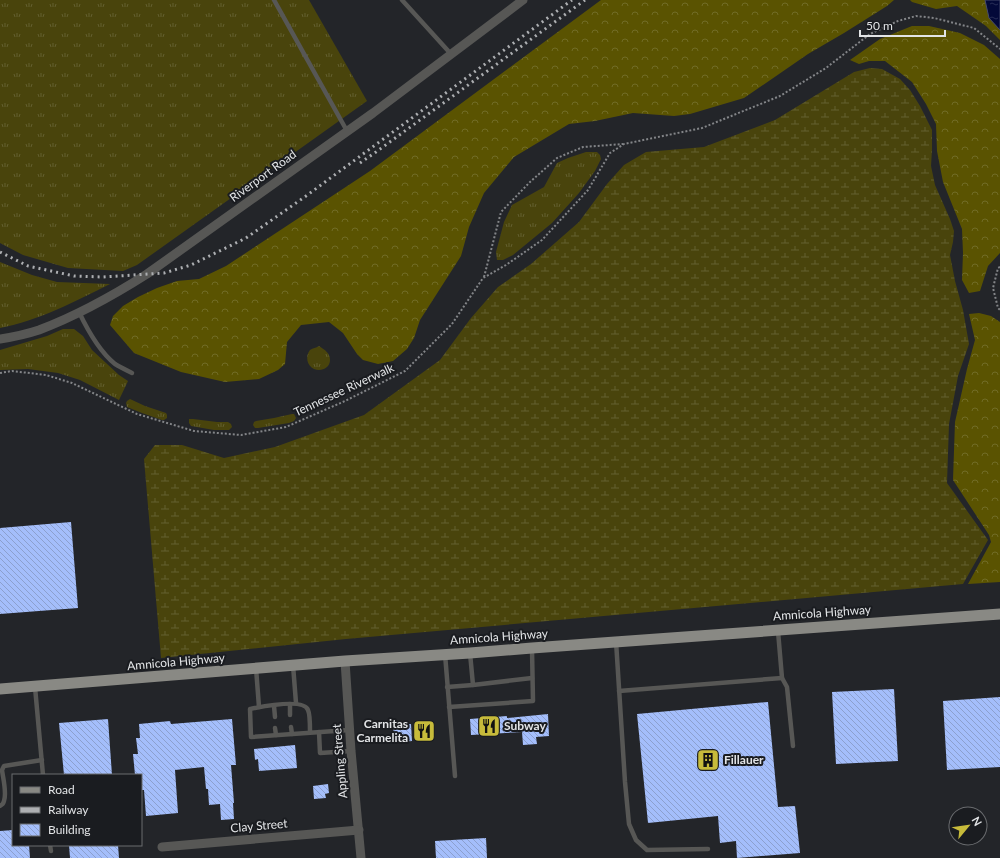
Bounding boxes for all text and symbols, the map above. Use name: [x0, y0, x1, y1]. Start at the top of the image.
scale bar: [860, 12, 945, 38]
text: 50 m: [866, 18, 893, 33]
street label: Riverport Road: [226, 146, 299, 205]
street label: Tennessee Riverwalk: [291, 359, 397, 419]
street label: Amnicola Highway: [773, 602, 872, 623]
street label: Amnicola Highway: [450, 626, 549, 647]
street label: Amnicola Highway: [126, 650, 226, 673]
restaurant icon: Subway: [476, 713, 502, 739]
place label: Carnitas Carmelita: [356, 716, 408, 745]
restaurant icon: Carnitas Carmelita: [411, 718, 437, 744]
place label: Subway: [504, 718, 546, 733]
street label: Appling Street: [329, 722, 350, 799]
building icon: Fillauer: [695, 747, 721, 773]
place label: Fillauer: [724, 752, 764, 767]
legend: [12, 774, 142, 846]
text: Road: [48, 782, 75, 797]
text: Railway: [48, 802, 89, 817]
north arrow: [948, 806, 988, 846]
text: N: [969, 814, 985, 828]
street label: Clay Street: [230, 815, 289, 835]
text: Building: [48, 822, 91, 837]

